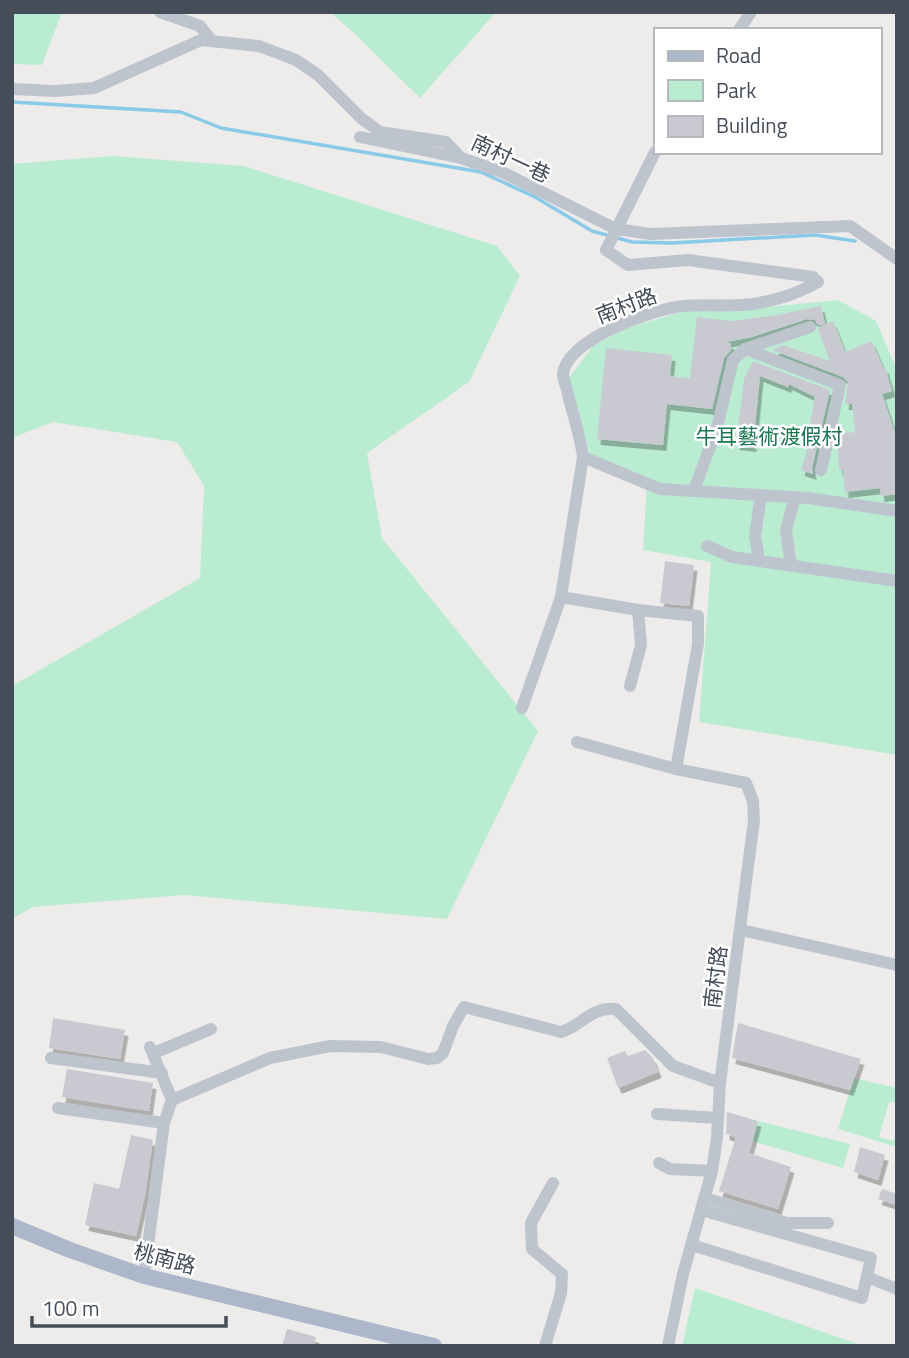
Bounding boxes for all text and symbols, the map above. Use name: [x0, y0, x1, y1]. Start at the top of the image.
legend: [654, 28, 881, 154]
text: Road: [716, 39, 761, 71]
text: Park: [716, 74, 756, 106]
text: Building: [716, 109, 788, 141]
street label: 南村一巷: [466, 126, 556, 190]
street label: 南村路: [591, 279, 661, 331]
park label: 牛耳藝術渡假村: [696, 420, 843, 452]
street label: 南村路: [695, 944, 735, 1010]
street label: 桃南路: [130, 1234, 200, 1282]
scale bar: [32, 1284, 226, 1328]
text: 100 m: [42, 1292, 99, 1324]

